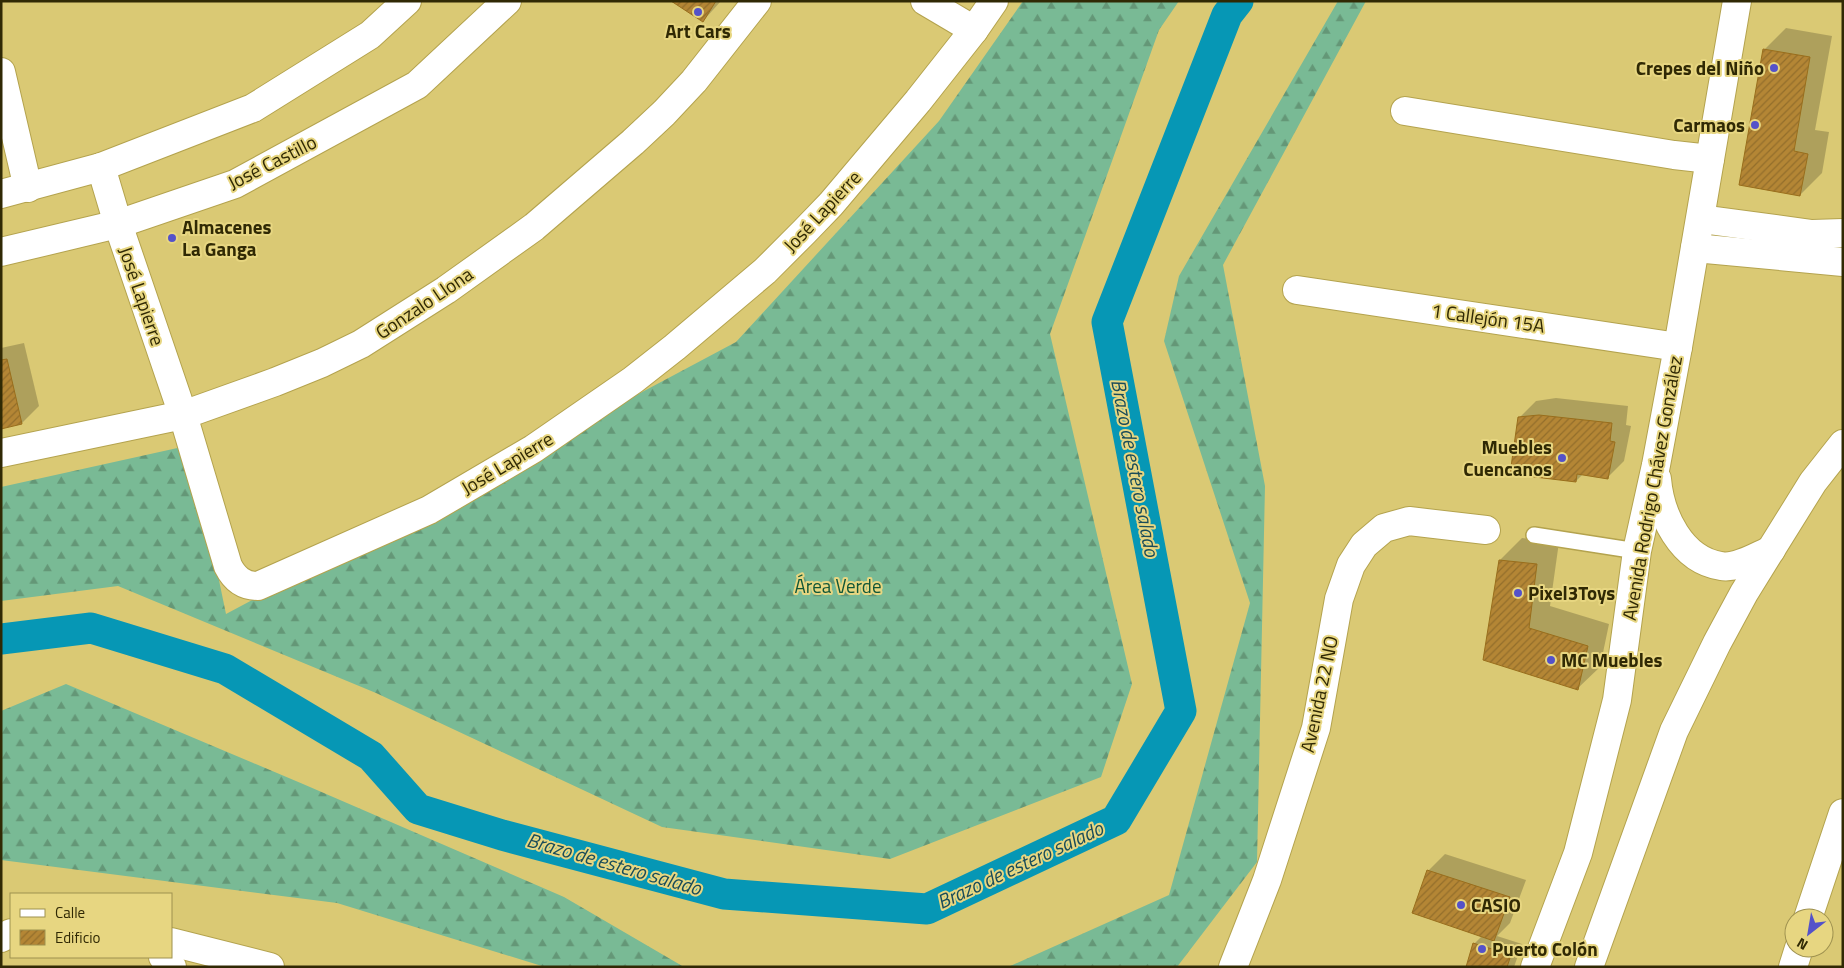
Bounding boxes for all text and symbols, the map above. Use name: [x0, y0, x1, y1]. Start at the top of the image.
marker: Art Cars: [692, 6, 704, 18]
place label: Art Cars: [665, 16, 731, 45]
place label: Crepes del Niño: [1636, 53, 1764, 82]
marker: Crepes del Niño: [1768, 62, 1780, 74]
place label: Carmaos: [1673, 110, 1745, 139]
marker: Carmaos: [1749, 119, 1761, 131]
street label: José Castillo: [222, 127, 321, 196]
street label: José Lapierre: [776, 163, 867, 258]
place label: Almacenes La Ganga: [182, 212, 272, 263]
marker: Almacenes La Ganga: [166, 232, 178, 244]
street label: José Lapierre: [112, 242, 173, 349]
street label: Gonzalo Llona: [369, 259, 479, 346]
street label: 1 Callejón 15A: [1429, 295, 1547, 340]
street label: Avenida Rodrigo Chávez González: [1614, 353, 1689, 622]
water label: Brazo de estero salado: [1103, 376, 1168, 560]
street label: José Lapierre: [455, 424, 558, 502]
place label: Muebles Cuencanos: [1463, 432, 1552, 483]
marker: Muebles Cuencanos: [1556, 452, 1568, 464]
park label: Área Verde: [794, 571, 882, 600]
place label: Pixel3Toys: [1528, 578, 1615, 607]
marker: Pixel3Toys: [1512, 587, 1524, 599]
street label: Avenida 22 NO: [1292, 633, 1345, 755]
place label: MC Muebles: [1561, 645, 1662, 674]
marker: MC Muebles: [1545, 654, 1557, 666]
water label: Brazo de estero salado: [932, 812, 1109, 917]
water label: Brazo de estero salado: [523, 824, 706, 904]
place label: CASIO: [1471, 890, 1521, 919]
legend: [10, 893, 172, 958]
marker: CASIO: [1455, 899, 1467, 911]
text: Calle: [55, 901, 85, 924]
north arrow: [1784, 908, 1834, 958]
text: Edificio: [55, 926, 100, 949]
text: N: [1792, 933, 1812, 956]
place label: Puerto Colón: [1492, 934, 1598, 963]
marker: Puerto Colón: [1476, 943, 1488, 955]

